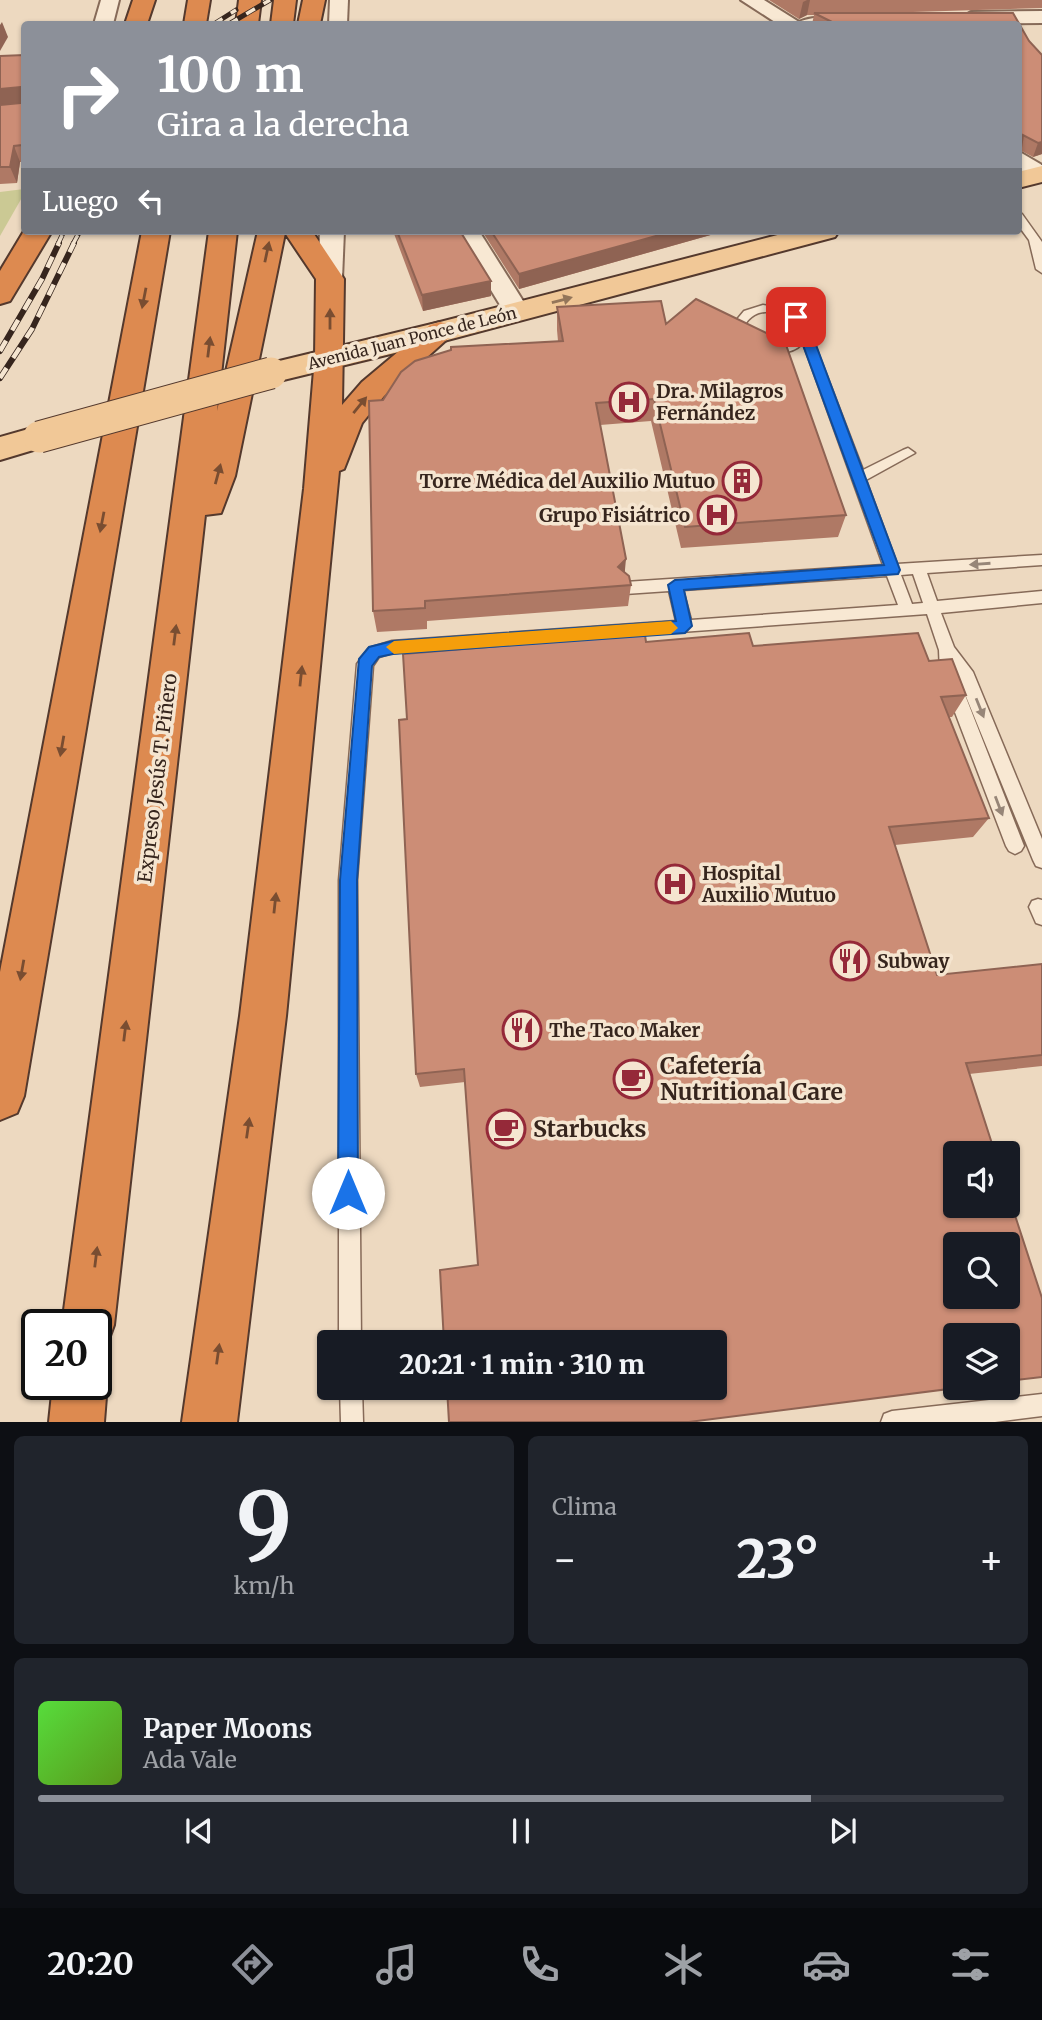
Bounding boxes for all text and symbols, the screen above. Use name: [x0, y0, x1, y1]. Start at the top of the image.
text: 100 m: [157, 44, 304, 105]
icon: right: [42, 49, 133, 140]
text: Gira a la derecha: [157, 105, 410, 145]
icon: left: [132, 182, 170, 220]
text: Luego: [42, 185, 118, 218]
one-way arrow: [262, 241, 273, 263]
one-way arrow: [138, 287, 149, 309]
pin: [766, 287, 826, 347]
one-way arrow: [551, 294, 573, 305]
icon: arrive: [777, 298, 815, 336]
street label: Avenida Juan Ponce de León: [305, 302, 519, 374]
one-way arrow: [324, 308, 336, 330]
one-way arrow: [203, 336, 214, 358]
place label: Dra. Milagros Fernández: [656, 379, 784, 425]
hospital icon: Dra. Milagros Fernández: [608, 381, 650, 423]
one-way arrow: [352, 397, 367, 415]
building icon: Torre Médica del Auxilio Mutuo: [721, 460, 763, 502]
one-way arrow: [213, 463, 224, 485]
place label: Torre Médica del Auxilio Mutuo: [419, 469, 715, 493]
hospital icon: Grupo Fisiátrico: [696, 494, 738, 536]
place label: Grupo Fisiátrico: [539, 503, 690, 527]
one-way arrow: [97, 511, 108, 533]
one-way arrow: [969, 559, 991, 570]
one-way arrow: [169, 624, 180, 646]
one-way arrow: [295, 665, 306, 687]
street label: Expreso Jesús T. Piñero: [132, 672, 182, 884]
one-way arrow: [975, 698, 986, 719]
one-way arrow: [56, 735, 67, 757]
one-way arrow: [994, 796, 1005, 817]
place label: Hospital Auxilio Mutuo: [701, 861, 836, 907]
hospital icon: Hospital Auxilio Mutuo: [654, 863, 696, 905]
one-way arrow: [270, 891, 281, 913]
restaurant icon: Subway: [829, 940, 871, 982]
place label: Subway: [877, 949, 950, 973]
one-way arrow: [17, 959, 28, 981]
restaurant icon: The Taco Maker: [501, 1009, 543, 1051]
place label: The Taco Maker: [549, 1018, 701, 1042]
one-way arrow: [119, 1020, 130, 1042]
place label: Cafetería Nutritional Care: [660, 1051, 843, 1106]
cafe icon: Cafetería Nutritional Care: [612, 1058, 654, 1100]
cafe icon: Starbucks: [485, 1108, 527, 1150]
place label: Starbucks: [533, 1114, 647, 1143]
one-way arrow: [242, 1117, 253, 1139]
map controls: [943, 1141, 1020, 1400]
button: sound: [943, 1141, 1020, 1218]
position arrow: [311, 1156, 385, 1230]
button: search: [943, 1232, 1020, 1309]
one-way arrow: [91, 1246, 102, 1268]
speed limit sign: 20: [21, 1309, 112, 1400]
button: layers: [943, 1323, 1020, 1400]
one-way arrow: [212, 1343, 223, 1365]
text: 20:21 · 1 min · 310 m: [399, 1348, 645, 1381]
text: 9: [236, 1468, 292, 1583]
text: Clima: [552, 1492, 617, 1521]
text: 23°: [737, 1527, 820, 1592]
text: −: [552, 1536, 577, 1583]
text: +: [979, 1536, 1004, 1583]
text: km/h: [234, 1571, 294, 1600]
text: Paper Moons: [143, 1712, 312, 1745]
text: Ada Vale: [143, 1745, 237, 1774]
icon: previous: [180, 1812, 218, 1850]
icon: pause: [502, 1812, 540, 1850]
icon: next: [824, 1812, 862, 1850]
icon: directions: [228, 1940, 277, 1989]
icon: music: [372, 1940, 421, 1989]
icon: phone: [515, 1940, 564, 1989]
icon: climate: [659, 1940, 708, 1989]
icon: car: [802, 1940, 851, 1989]
icon: filters: [946, 1940, 995, 1989]
text: 20:20: [47, 1944, 134, 1984]

